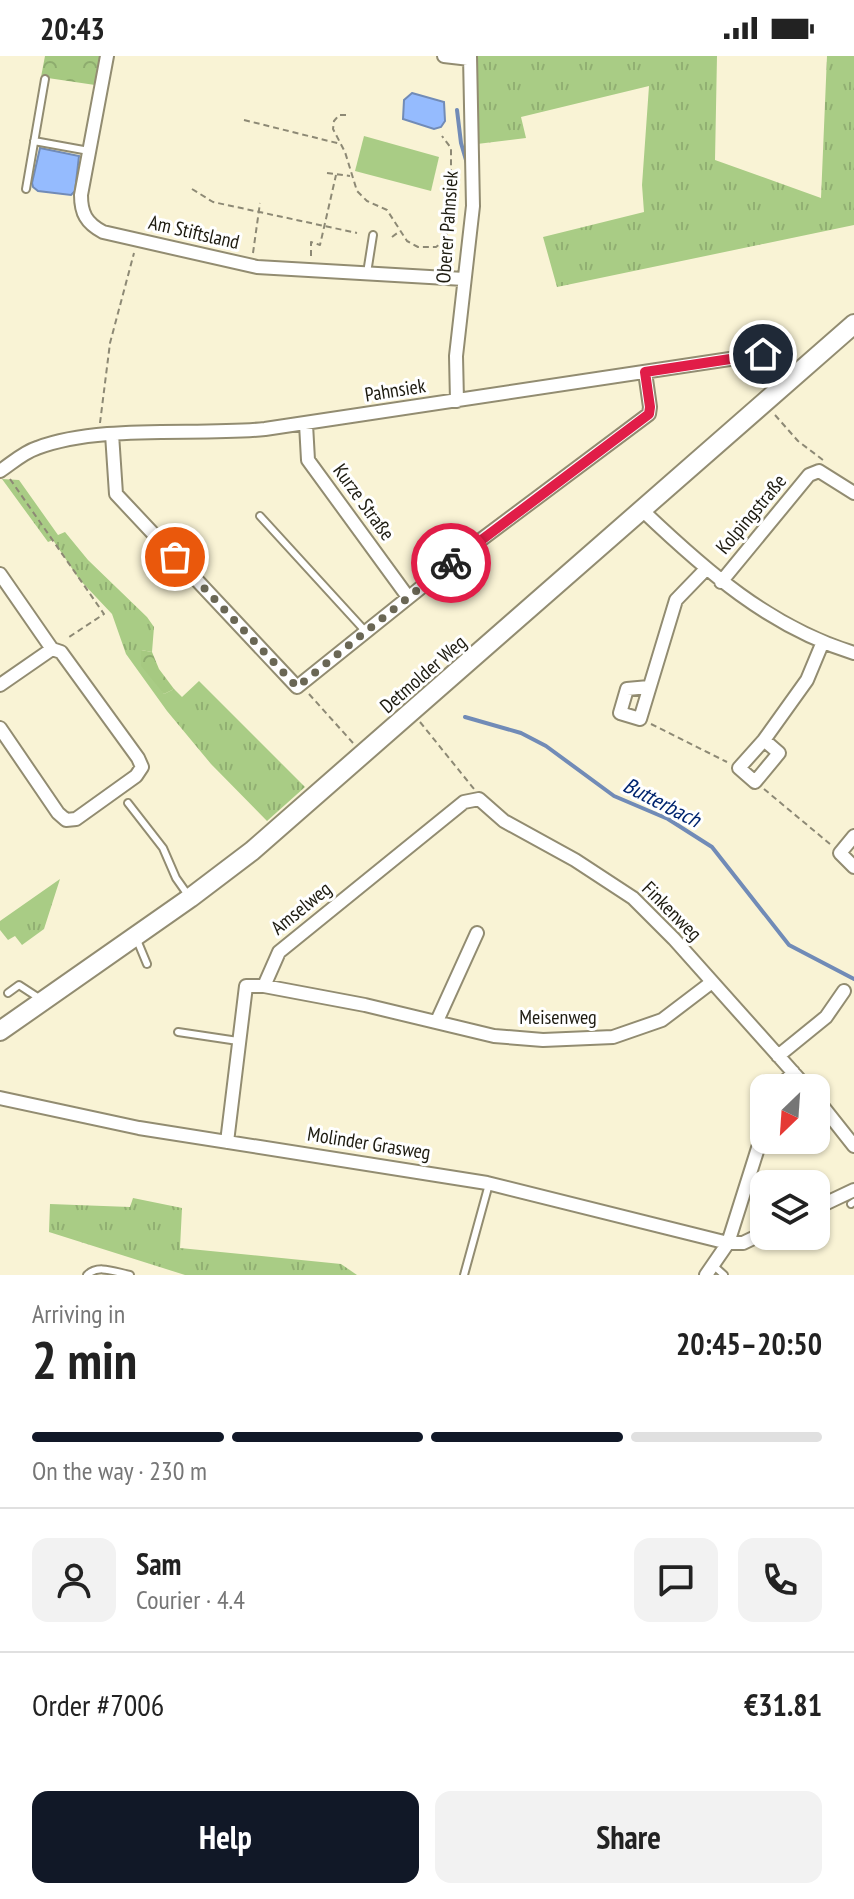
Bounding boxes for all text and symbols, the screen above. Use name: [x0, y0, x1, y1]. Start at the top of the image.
text: 20:43: [40, 9, 105, 48]
street label: Oberer Pahnsiek: [430, 170, 464, 284]
street label: Am Stiftsland: [146, 209, 242, 255]
pin: [729, 320, 797, 388]
icon: home: [741, 332, 785, 376]
street label: Pahnsiek: [363, 372, 427, 408]
street label: Kurze Straße: [327, 459, 401, 545]
street label: Kolpingstraße: [710, 469, 792, 559]
pin: [141, 523, 209, 591]
courier: [411, 523, 491, 603]
icon: bag: [153, 535, 197, 579]
icon: bike: [429, 541, 473, 585]
street label: Detmolder Weg: [374, 629, 472, 719]
water label: Butterbach: [619, 771, 706, 834]
street label: Amselweg: [265, 876, 337, 940]
street label: Finkenweg: [637, 876, 707, 946]
street label: Meisenweg: [519, 1004, 597, 1030]
north arrow: [750, 1074, 830, 1154]
map controls: [750, 1074, 830, 1250]
street label: Molinder Grasweg: [306, 1120, 432, 1166]
button: layers: [750, 1170, 830, 1250]
text: Arriving in: [32, 1297, 125, 1330]
text: 20:45–20:50: [676, 1324, 822, 1363]
text: 2 min: [32, 1326, 137, 1393]
text: On the way · 230 m: [32, 1454, 207, 1487]
button: person: [32, 1538, 116, 1622]
button: chat: [634, 1538, 718, 1622]
button: phone: [738, 1538, 822, 1622]
text: Sam: [136, 1544, 181, 1583]
text: Courier · 4.4: [136, 1583, 245, 1616]
text: Order #7006: [32, 1685, 164, 1724]
text: €31.81: [744, 1685, 822, 1724]
button: Help: [32, 1791, 419, 1883]
button: Share: [435, 1791, 822, 1883]

